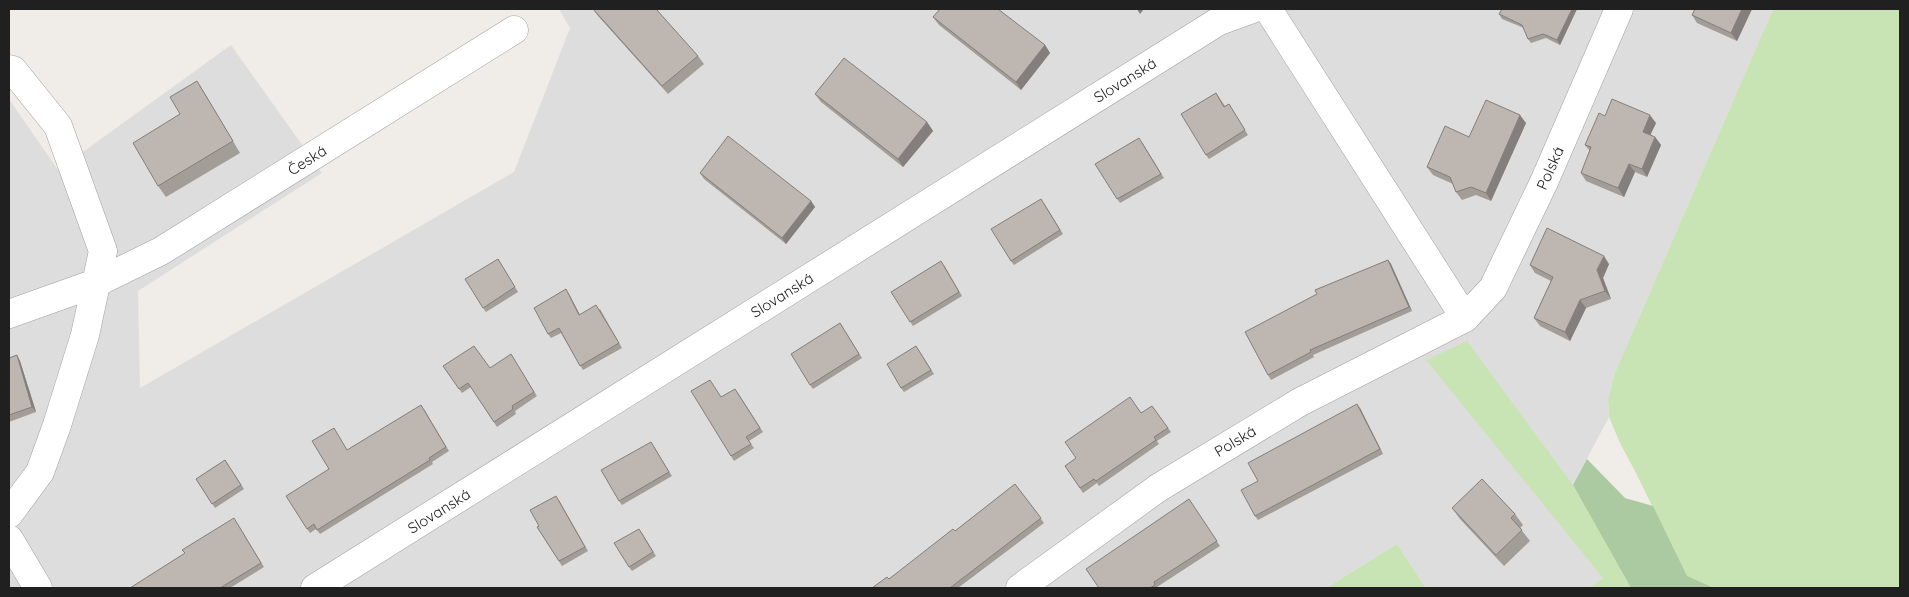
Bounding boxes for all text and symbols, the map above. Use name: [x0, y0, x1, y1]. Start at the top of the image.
street label: Slovanská: [1090, 53, 1160, 107]
street label: Česká: [284, 141, 330, 179]
street label: Polská: [1532, 143, 1568, 193]
street label: Slovanská: [747, 268, 817, 322]
street label: Polská: [1211, 421, 1259, 461]
street label: Slovanská: [404, 484, 474, 538]

